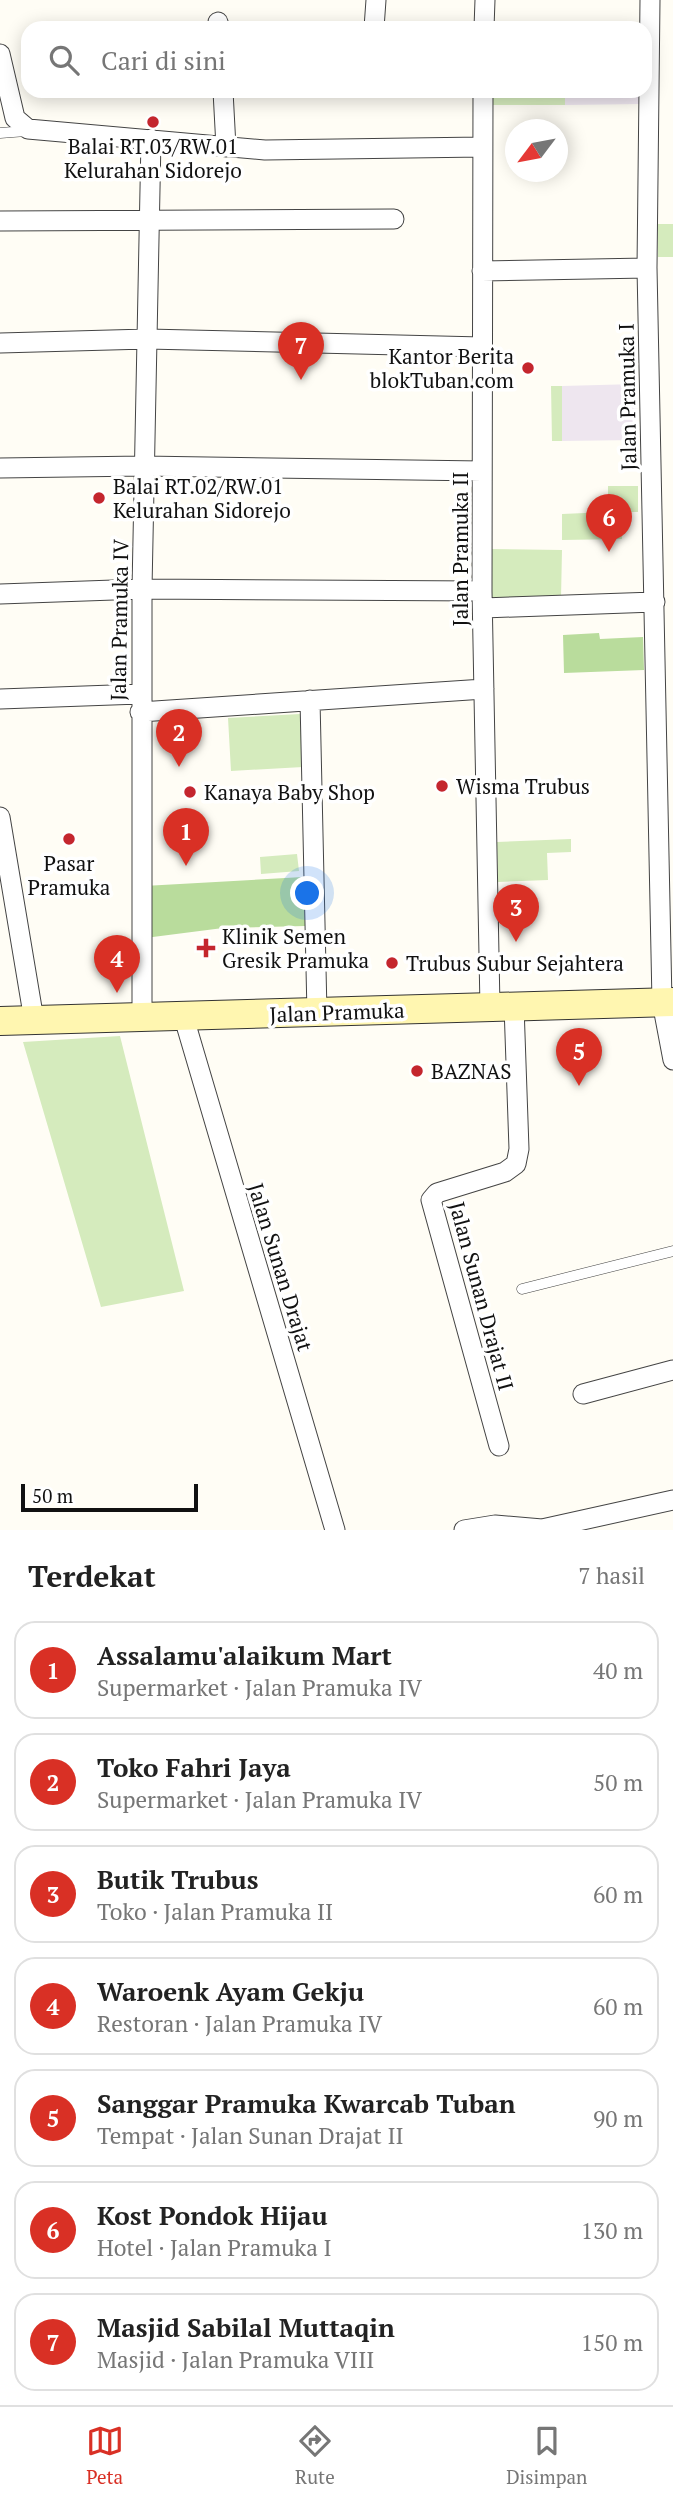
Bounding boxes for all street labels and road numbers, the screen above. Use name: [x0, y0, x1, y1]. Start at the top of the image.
street label: Jalan Pramuka I: [612, 323, 642, 471]
street label: Jalan Pramuka II: [446, 472, 474, 626]
street label: Jalan Pramuka IV: [104, 538, 134, 701]
street label: Jalan Pramuka: [269, 996, 405, 1028]
street label: Jalan Sunan Drajat: [242, 1180, 320, 1355]
street label: Jalan Sunan Drajat II: [443, 1199, 521, 1393]

